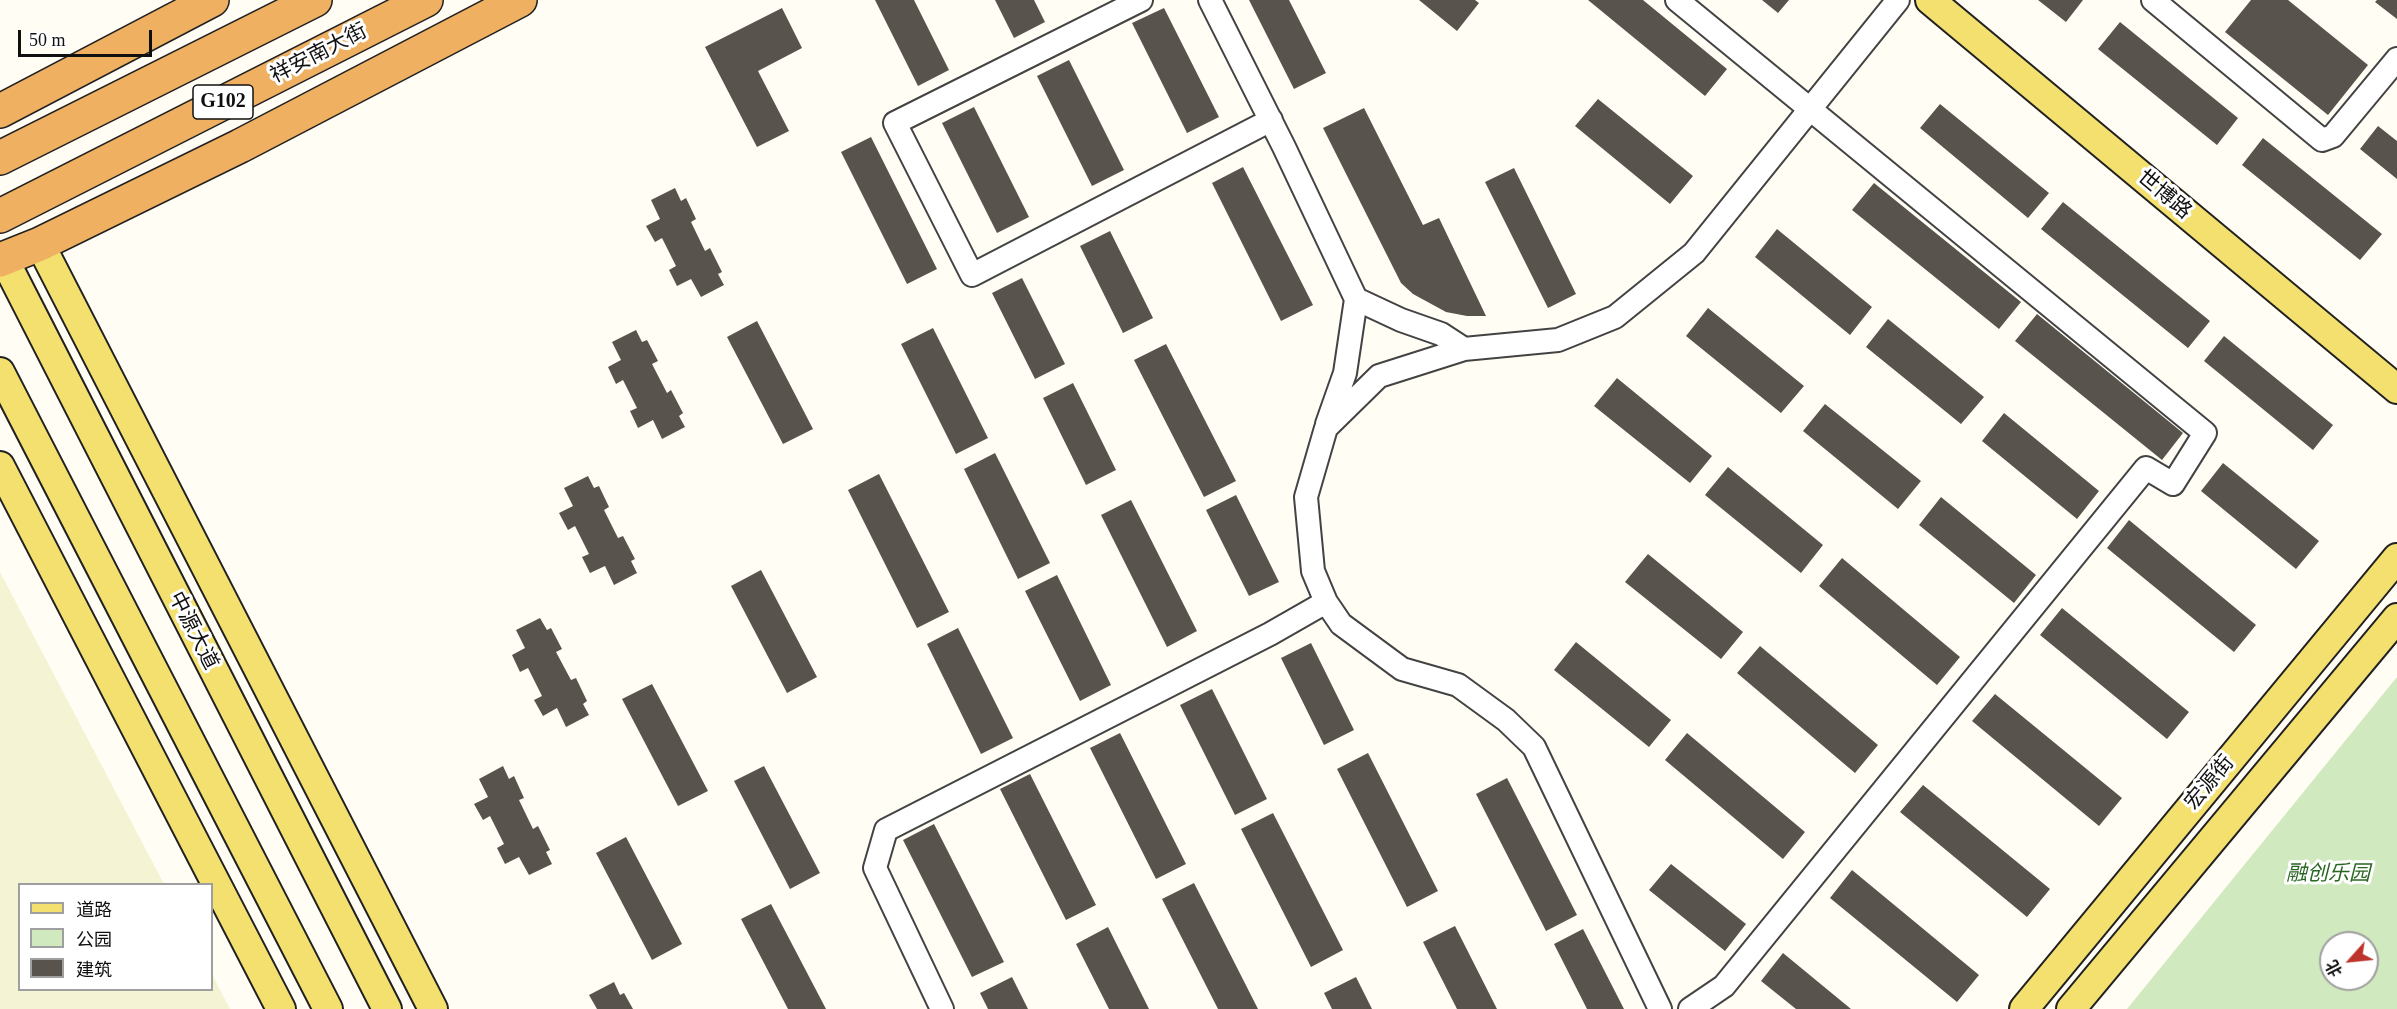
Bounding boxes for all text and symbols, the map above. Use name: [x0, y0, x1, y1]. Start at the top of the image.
scale bar: [21, 18, 154, 56]
street label: 祥安南大街: [267, 19, 371, 89]
text: 50 m: [29, 30, 66, 50]
road number: G102: [193, 85, 253, 119]
street label: 世博路: [2132, 165, 2196, 225]
street label: 中源大道: [163, 588, 223, 674]
street label: 宏源街: [2180, 751, 2240, 815]
park label: 融创乐园: [2286, 861, 2370, 887]
legend: [18, 883, 213, 991]
text: 道路: [76, 900, 112, 920]
text: 公园: [76, 930, 112, 950]
north arrow: [2319, 931, 2379, 991]
text: 北: [2323, 958, 2346, 979]
text: 建筑: [76, 960, 112, 980]

